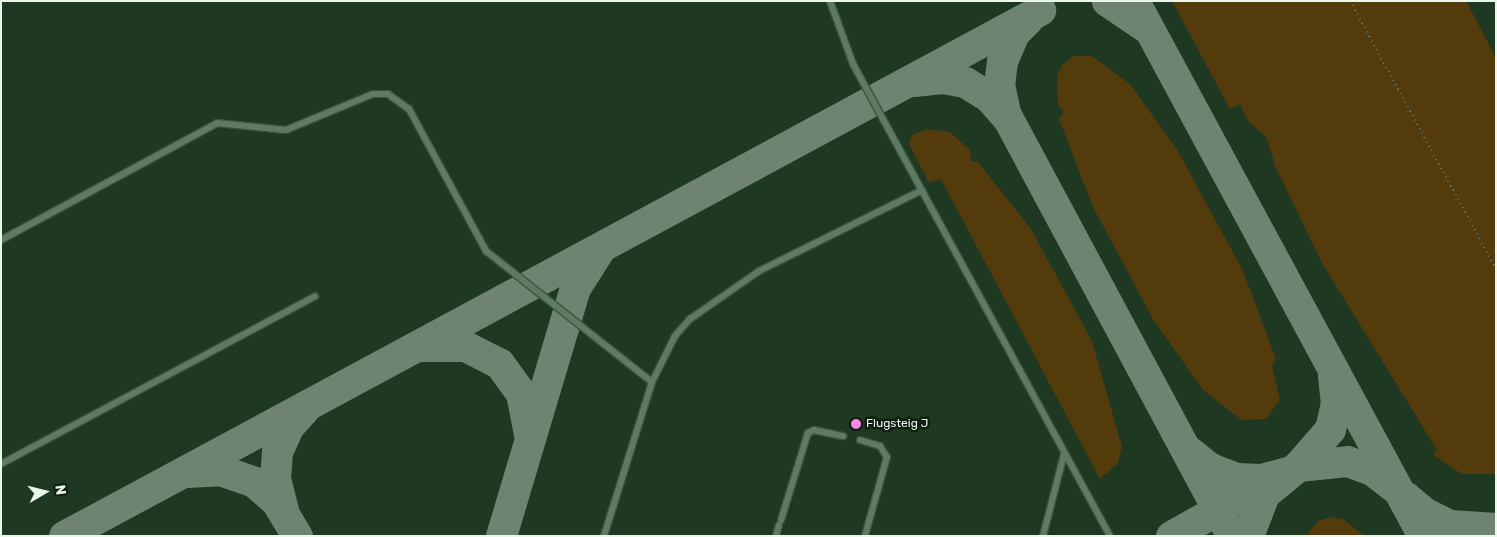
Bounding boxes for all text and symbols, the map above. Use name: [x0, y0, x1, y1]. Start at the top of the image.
place label: Flugsteig J: [866, 417, 928, 431]
marker: Flugsteig J: [850, 418, 862, 430]
north arrow: [20, 467, 70, 517]
text: N: [51, 484, 69, 496]

